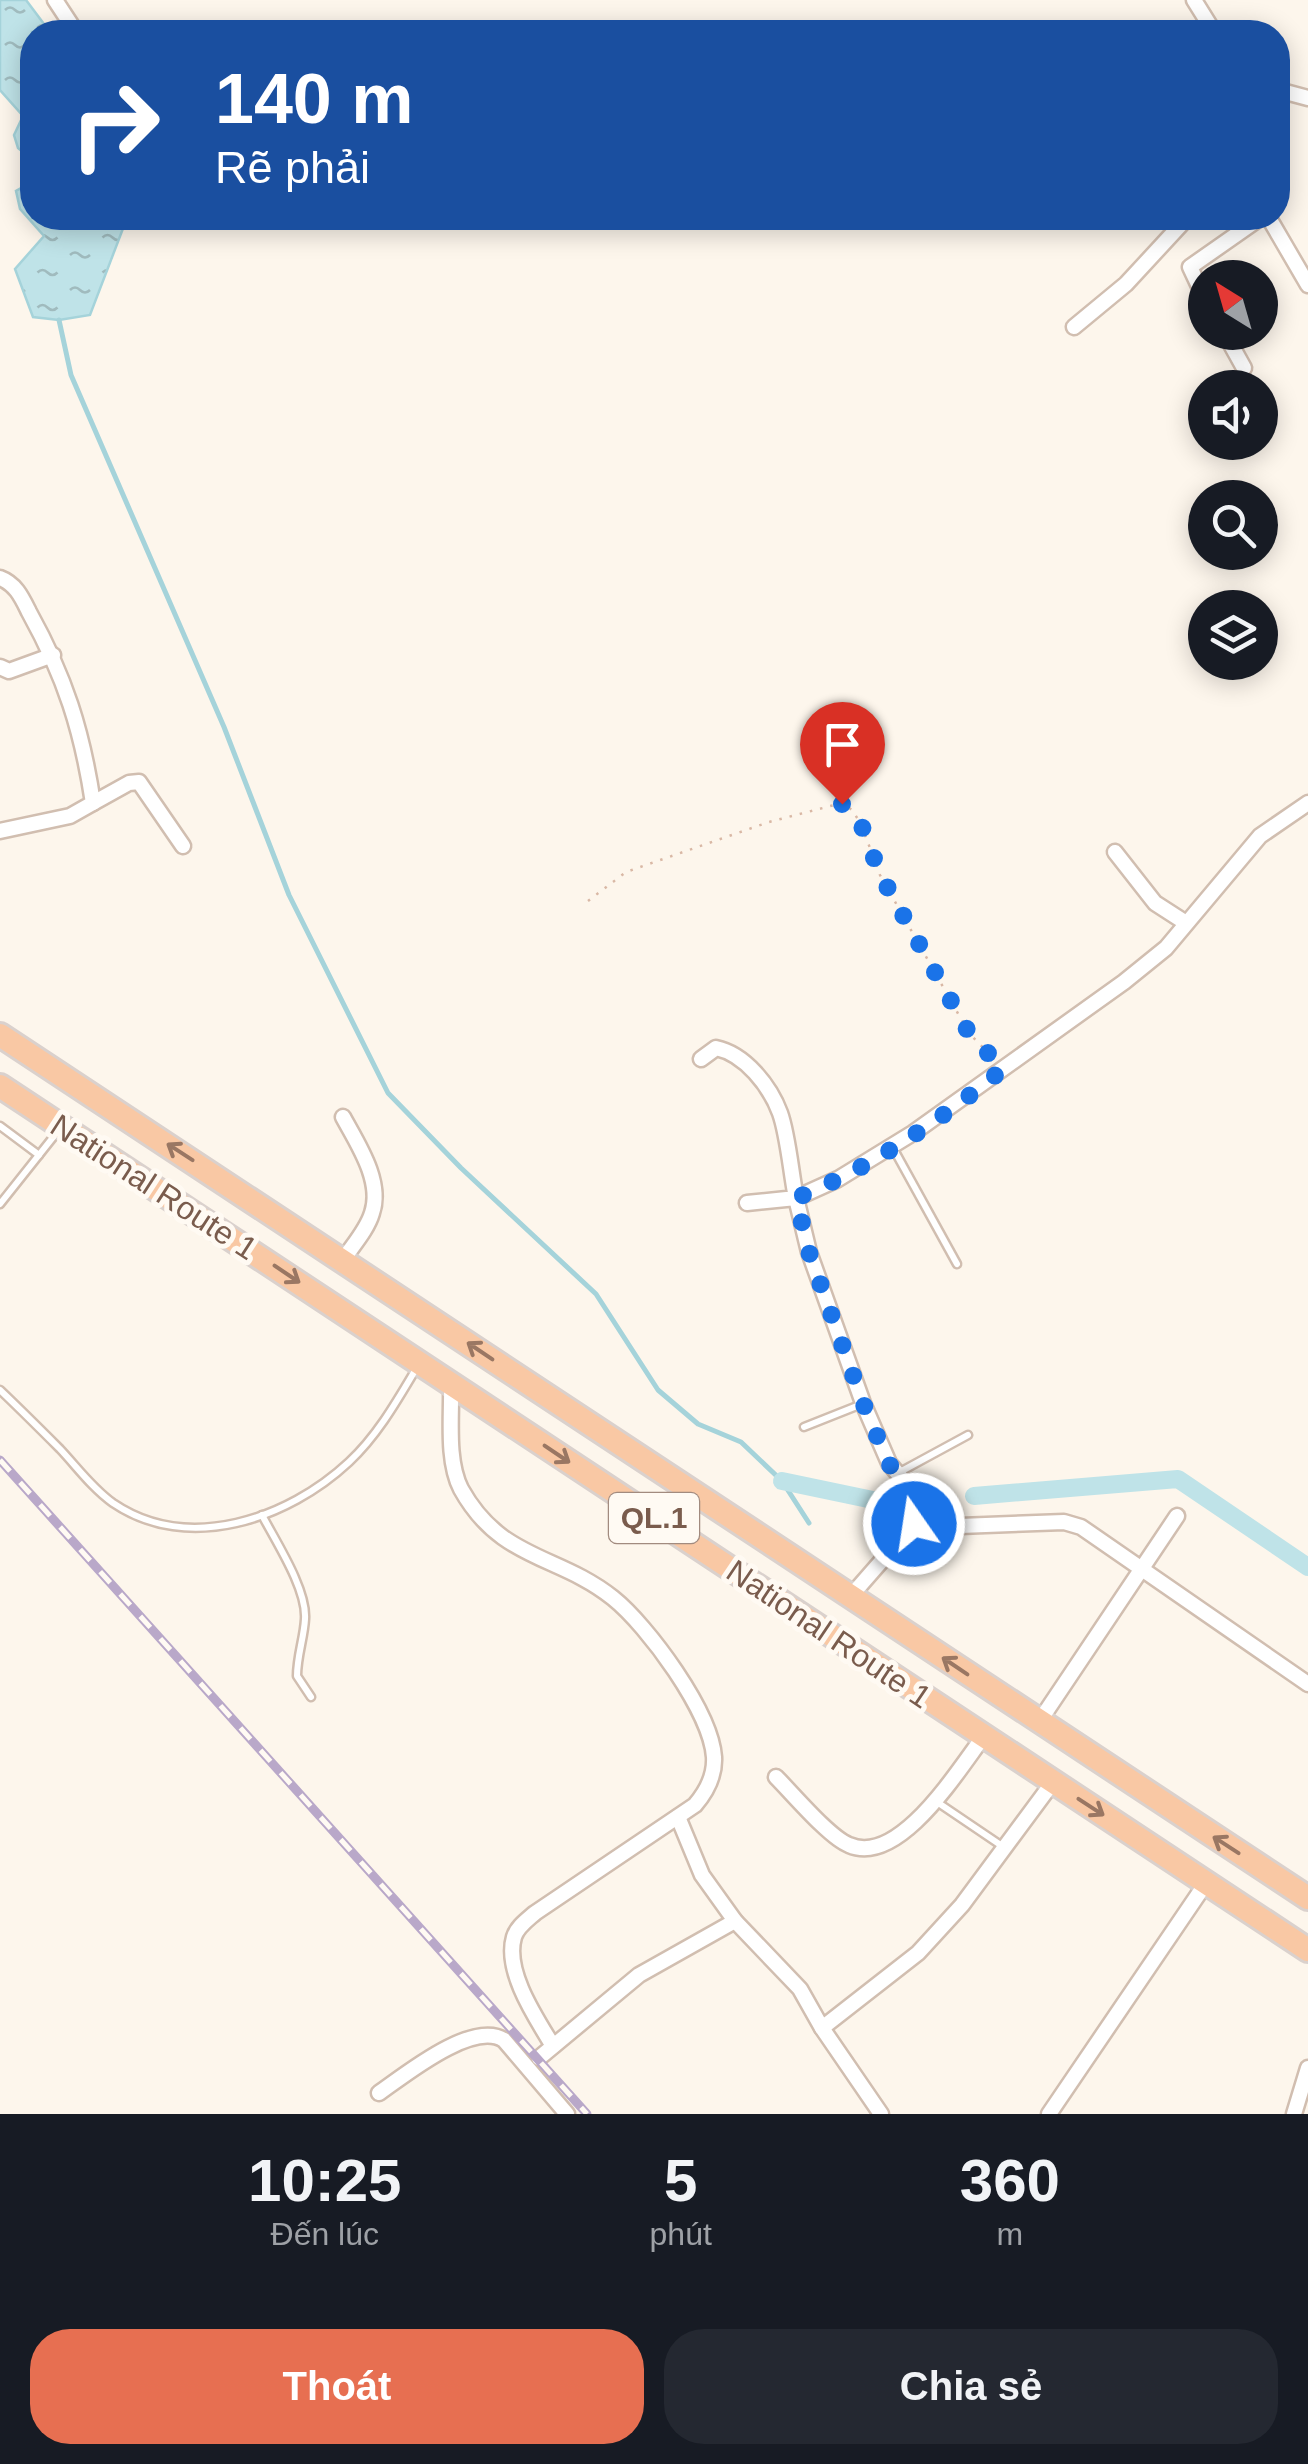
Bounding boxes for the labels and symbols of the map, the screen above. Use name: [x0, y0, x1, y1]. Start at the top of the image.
north arrow: [1188, 260, 1278, 350]
pin: [800, 702, 885, 805]
street label: National Route 1: [44, 1107, 264, 1267]
one-way arrow: [166, 1142, 194, 1163]
one-way arrow: [272, 1263, 300, 1284]
one-way arrow: [467, 1341, 495, 1362]
one-way arrow: [543, 1443, 571, 1464]
position arrow: [862, 1472, 966, 1576]
road number: QL.1: [609, 1493, 699, 1543]
street label: National Route 1: [720, 1552, 938, 1716]
one-way arrow: [942, 1656, 969, 1676]
one-way arrow: [1076, 1797, 1104, 1818]
one-way arrow: [1213, 1834, 1241, 1855]

